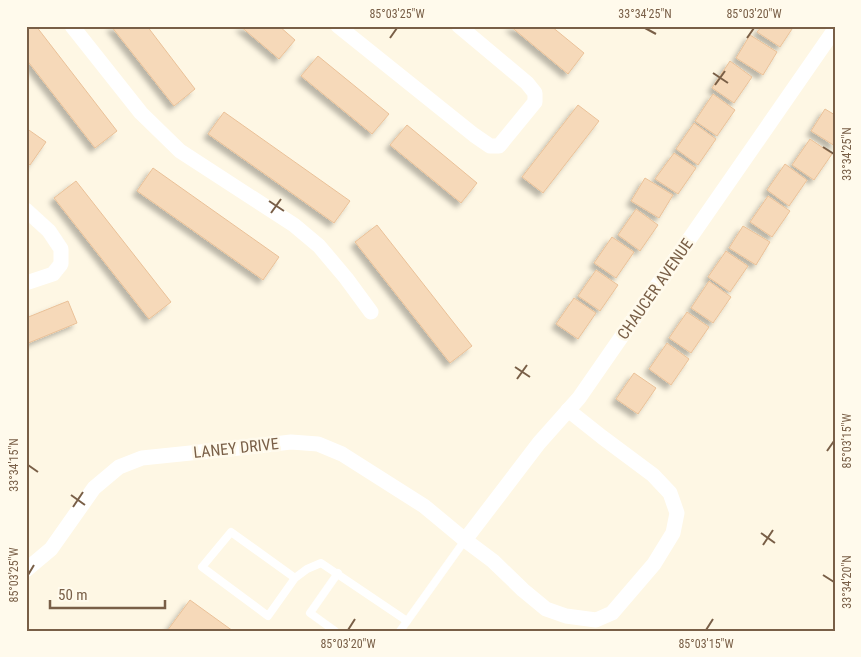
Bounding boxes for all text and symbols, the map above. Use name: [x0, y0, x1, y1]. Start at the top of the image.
text: 85°03'25"W: [369, 7, 425, 21]
text: 33°34'25"N: [618, 7, 672, 21]
text: 85°03'20"W: [726, 7, 782, 21]
text: 33°34'25"N: [840, 127, 854, 181]
street label: CHAUCER AVENUE: [613, 235, 697, 343]
text: 85°03'15"W: [840, 413, 854, 469]
street label: LANEY DRIVE: [193, 434, 280, 462]
text: 33°34'15"N: [7, 438, 21, 492]
text: 85°03'25"W: [7, 547, 21, 603]
text: 33°34'20"N: [840, 555, 854, 609]
scale bar: [50, 577, 165, 609]
text: 50 m: [58, 586, 88, 604]
text: 85°03'20"W: [320, 637, 376, 651]
text: 85°03'15"W: [678, 637, 734, 651]

